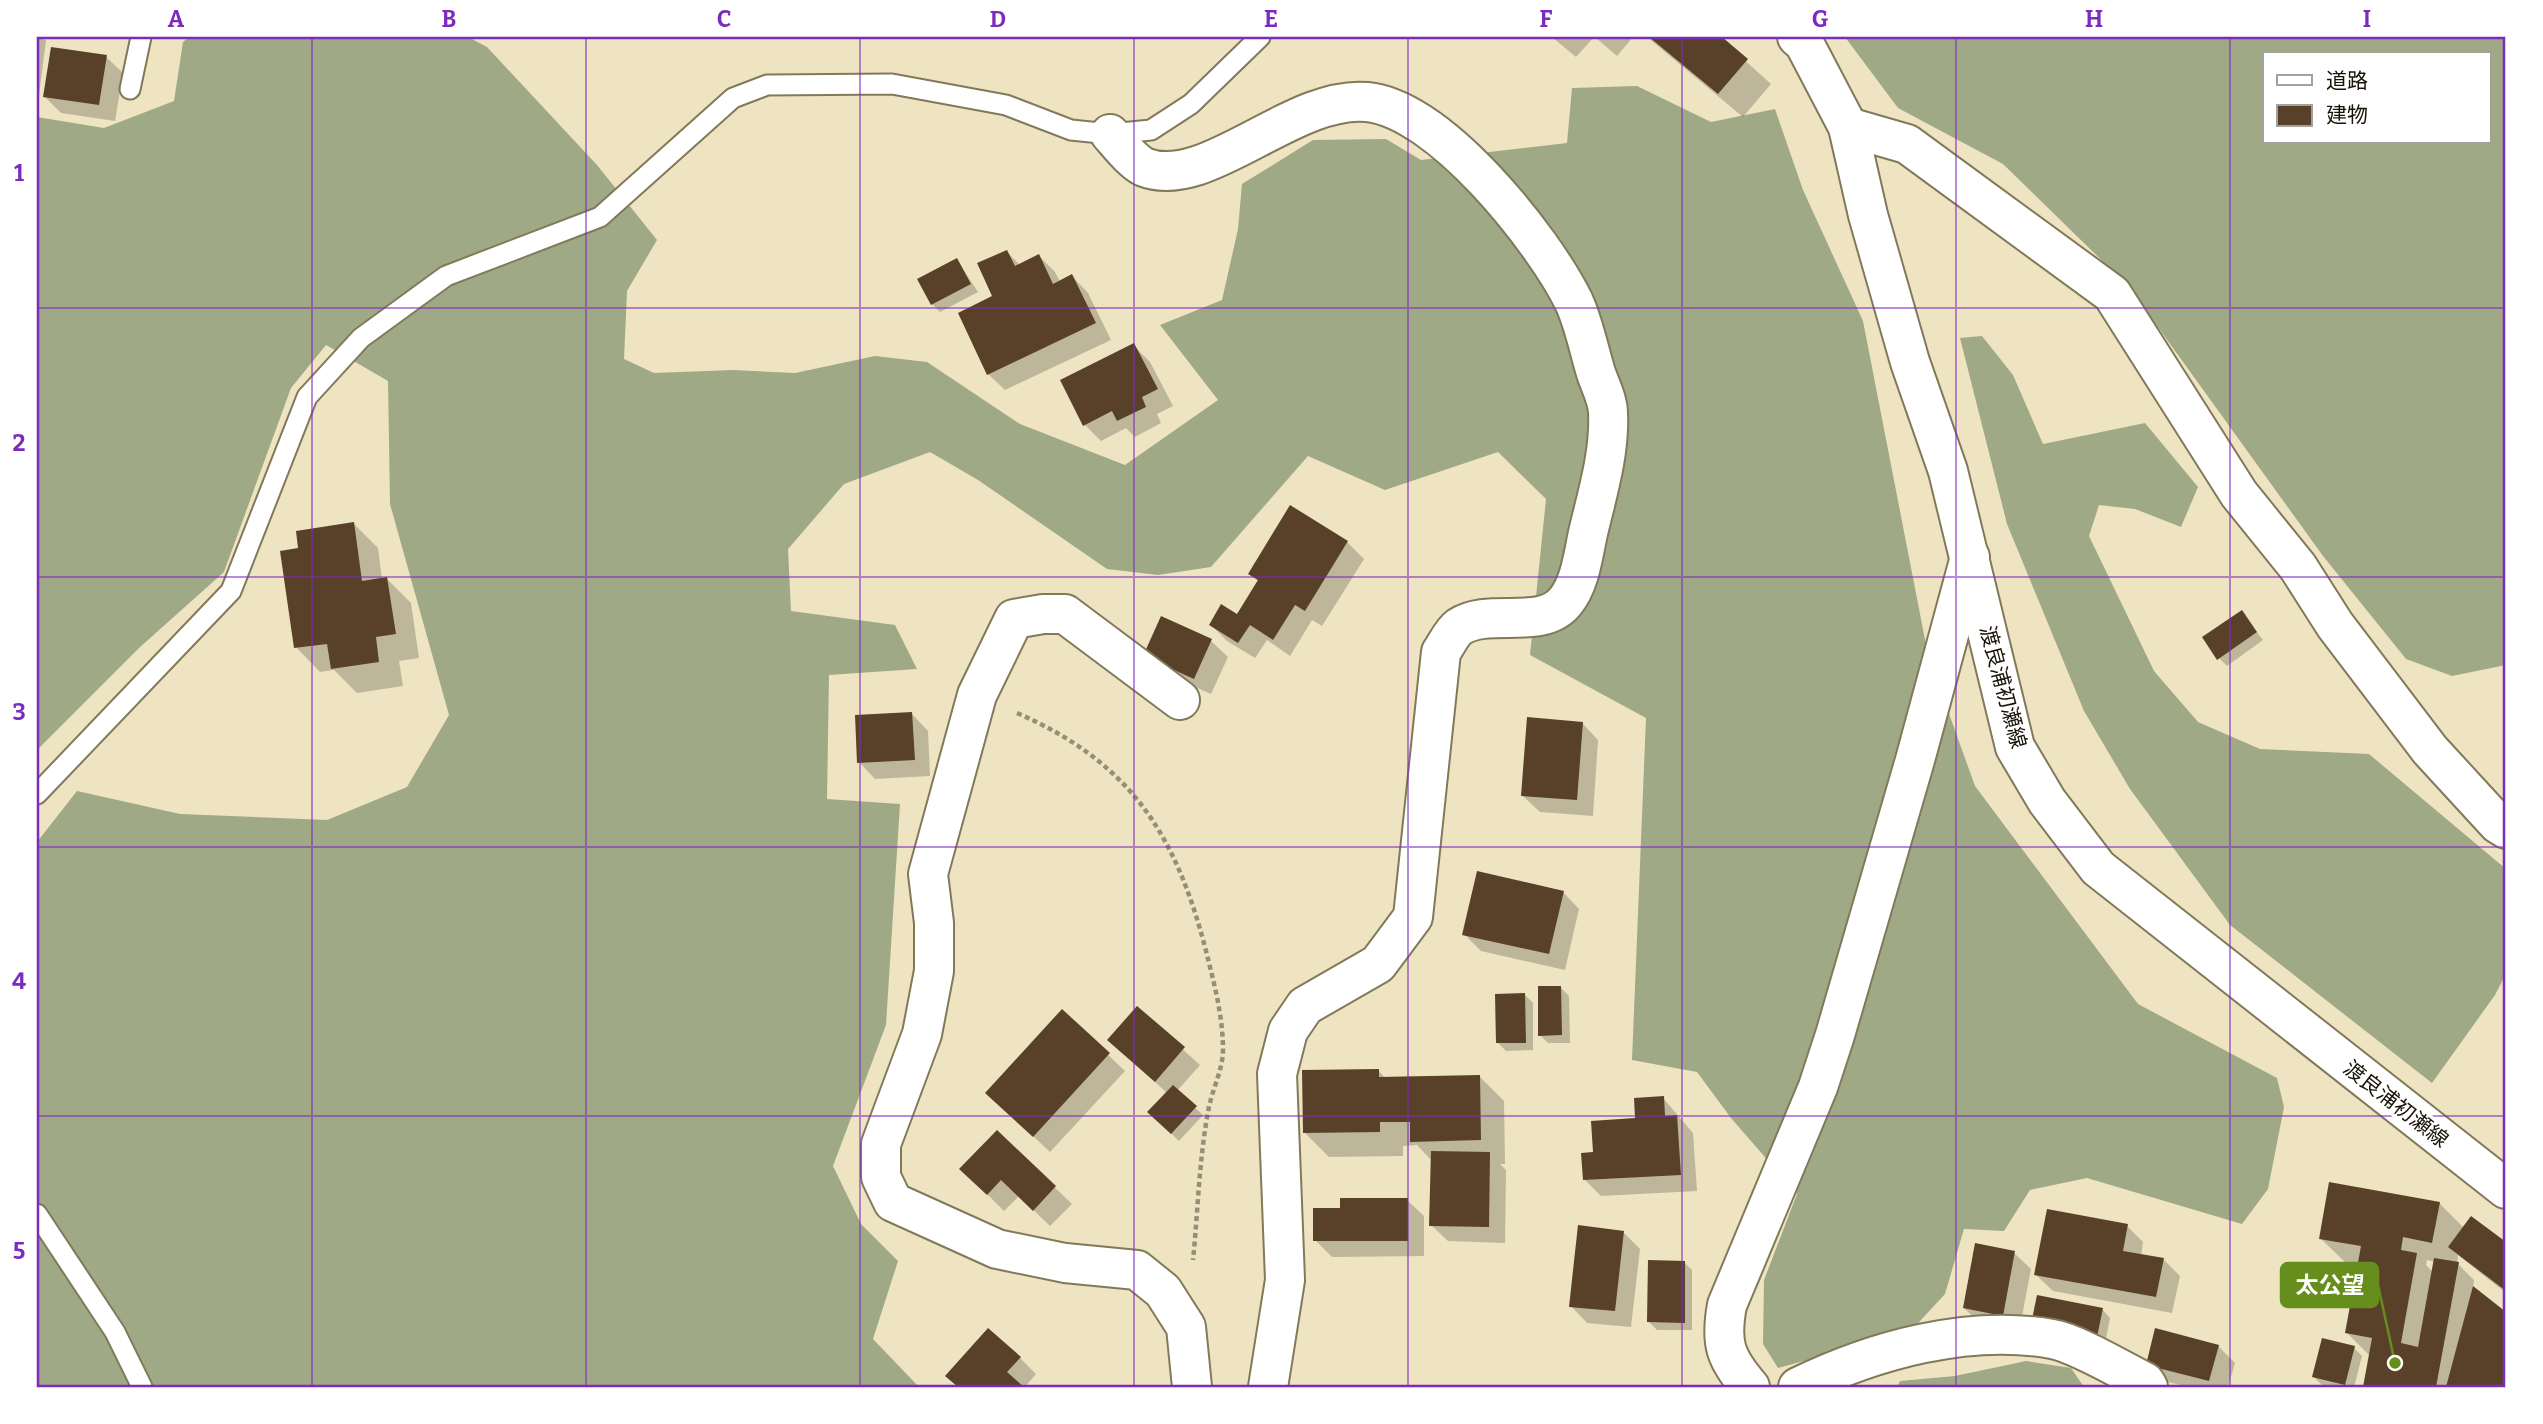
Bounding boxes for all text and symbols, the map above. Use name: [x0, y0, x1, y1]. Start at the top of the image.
text: A: [168, 5, 185, 33]
text: B: [442, 5, 456, 33]
text: C: [717, 5, 731, 33]
text: D: [990, 5, 1006, 33]
text: E: [1264, 5, 1278, 33]
text: F: [1540, 5, 1553, 33]
text: G: [1812, 5, 1829, 33]
text: H: [2085, 5, 2103, 33]
text: I: [2363, 5, 2371, 33]
legend: [2263, 52, 2490, 144]
text: 道路: [2326, 68, 2368, 94]
text: 建物: [2326, 102, 2368, 128]
text: 1: [14, 159, 24, 187]
text: 2: [13, 429, 26, 457]
street label: 渡良浦初瀬線: [1974, 623, 2032, 751]
text: 3: [12, 698, 26, 726]
text: 4: [12, 967, 26, 995]
street label: 渡良浦初瀬線: [2338, 1055, 2454, 1153]
text: 5: [13, 1237, 25, 1265]
callout: 太公望: [2281, 1263, 2378, 1307]
text: 太公望: [2296, 1271, 2365, 1299]

